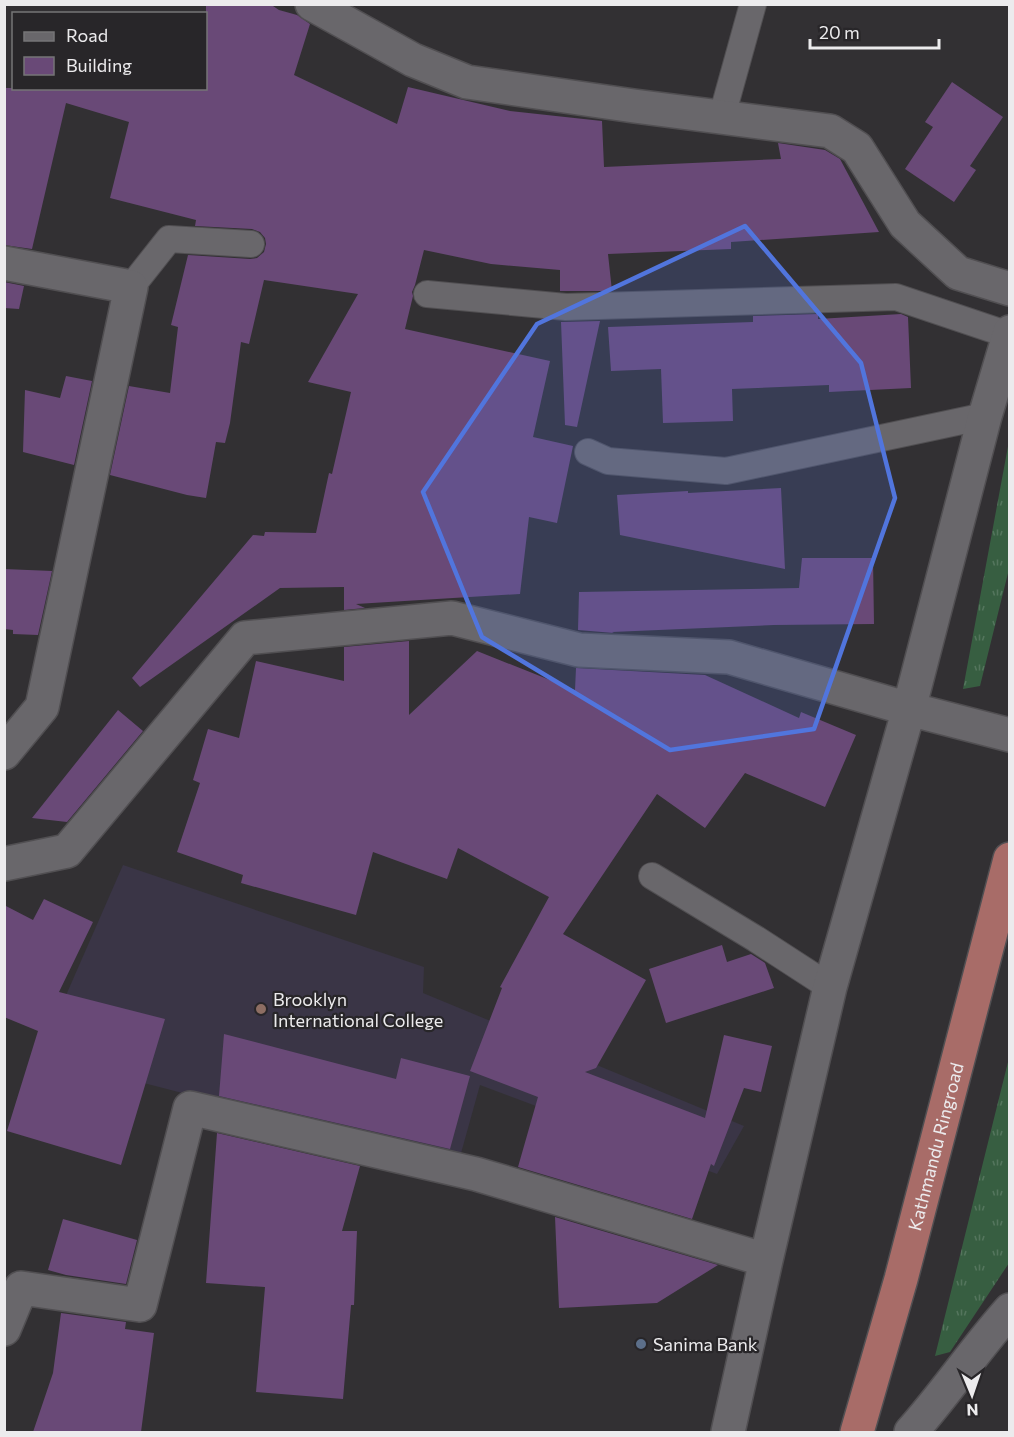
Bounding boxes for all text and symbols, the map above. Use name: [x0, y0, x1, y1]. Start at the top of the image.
legend: [12, 12, 207, 90]
scale bar: [810, 12, 939, 50]
text: 20 m: [819, 21, 860, 43]
text: Road: [66, 24, 108, 46]
text: Building: [66, 54, 132, 76]
place label: Brooklyn International College: [273, 988, 443, 1031]
marker: Brooklyn International College: [254, 1002, 268, 1016]
street label: Kathmandu Ringroad: [903, 1060, 968, 1233]
place label: Sanima Bank: [653, 1333, 758, 1355]
marker: Sanima Bank: [634, 1337, 648, 1351]
north arrow: [942, 1365, 1002, 1425]
text: N: [966, 1401, 979, 1420]

